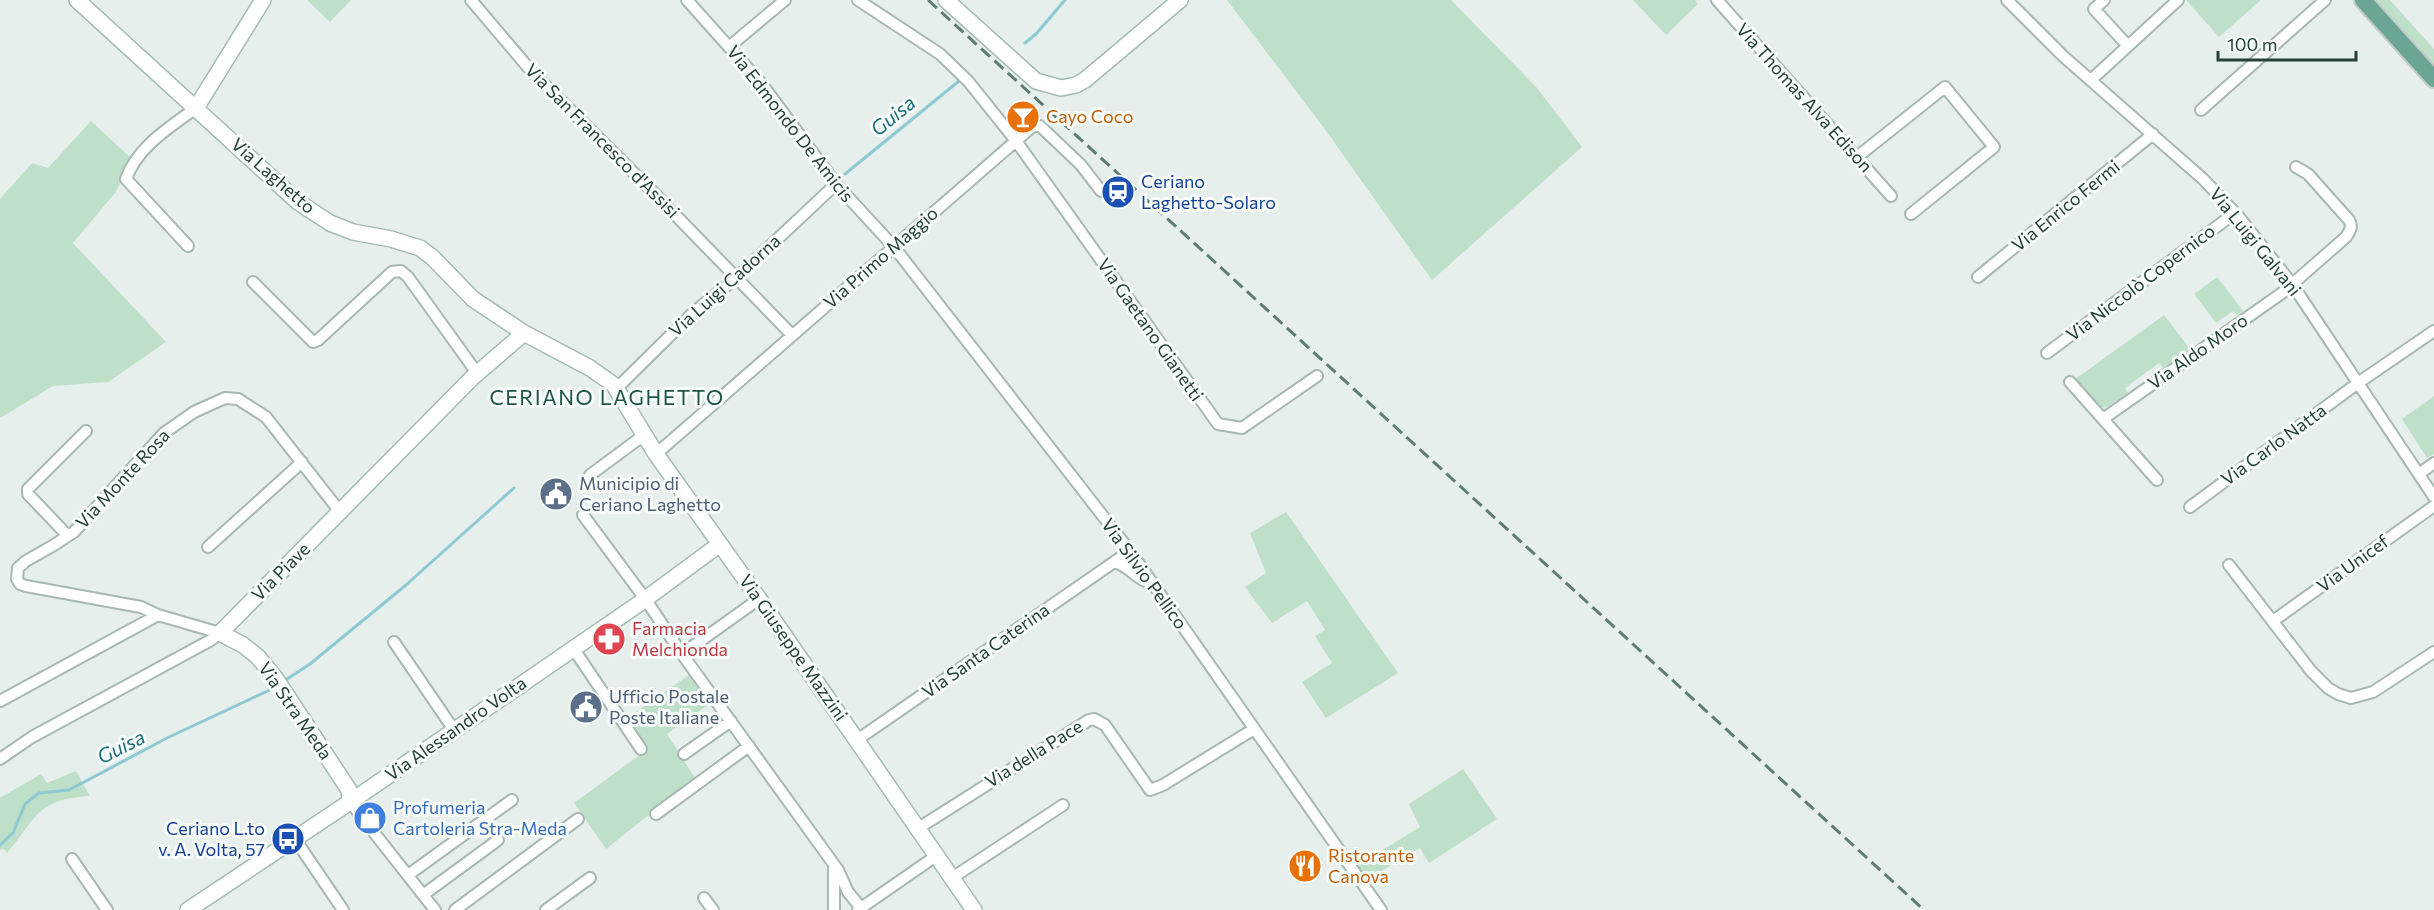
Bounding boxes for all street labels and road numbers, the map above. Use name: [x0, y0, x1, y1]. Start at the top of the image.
street label: Via Thomas Alva Edison: [1732, 18, 1878, 176]
street label: Via Edmondo De Amicis: [723, 41, 859, 206]
street label: Via San Francesco d'Assisi: [521, 59, 684, 222]
street label: Via Laghetto: [227, 133, 320, 218]
street label: Via Enrico Fermi: [2007, 155, 2124, 256]
street label: Via Luigi Galvani: [2205, 183, 2306, 300]
street label: Via Primo Maggio: [819, 202, 942, 313]
street label: Via Niccolò Copernico: [2062, 219, 2219, 345]
street label: Via Luigi Cadorna: [664, 229, 785, 341]
street label: Via Gaetano Gianetti: [1093, 254, 1208, 405]
street label: Via Aldo Moro: [2143, 309, 2252, 394]
street label: Via Carlo Natta: [2216, 399, 2330, 490]
street label: Via Monte Rosa: [71, 424, 174, 533]
street label: Via Silvio Pellico: [1097, 514, 1192, 633]
street label: Via Unicef: [2312, 529, 2393, 597]
street label: Via Piave: [247, 538, 314, 605]
street label: Via Giuseppe Mazzini: [735, 570, 853, 725]
street label: Via Santa Caterina: [918, 598, 1053, 702]
street label: Via Stra Meda: [254, 657, 338, 763]
street label: Via Alessandro Volta: [381, 671, 530, 785]
street label: Via della Pace: [981, 714, 1086, 792]

